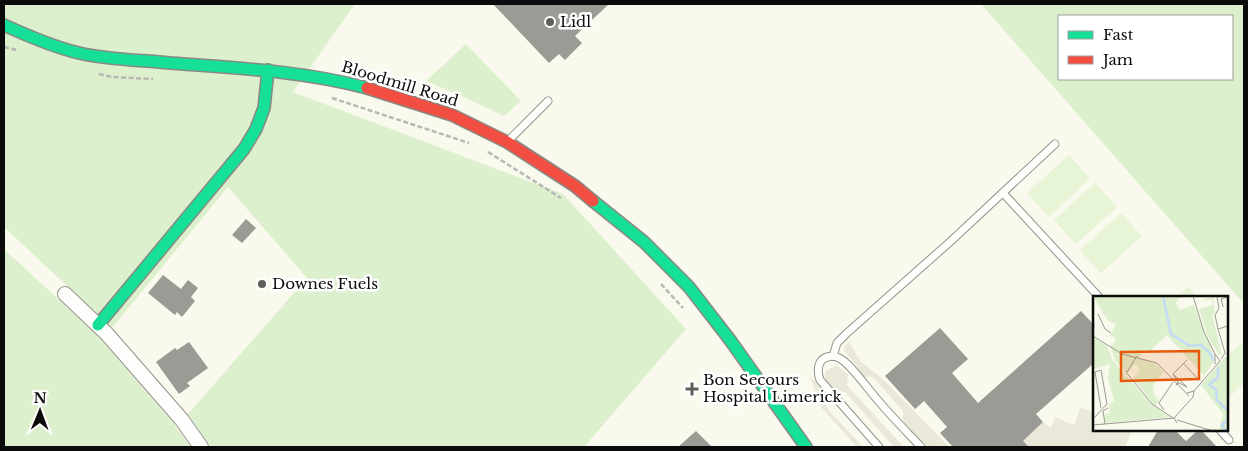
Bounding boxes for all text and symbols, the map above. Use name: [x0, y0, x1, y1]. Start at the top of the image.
place label: Lidl: [560, 12, 591, 31]
legend: [1058, 15, 1233, 80]
marker: Lidl: [544, 16, 556, 28]
text: Fast: [1103, 25, 1134, 44]
text: Jam: [1101, 50, 1133, 69]
street label: Bloodmill Road: [339, 57, 461, 110]
place label: Downes Fuels: [272, 274, 378, 293]
marker: Downes Fuels: [256, 278, 268, 290]
inset map: [1093, 296, 1228, 431]
place label: Bon Secours Hospital Limerick: [703, 370, 843, 406]
marker: Bon Secours Hospital Limerick: [685, 382, 699, 396]
north arrow: [15, 386, 65, 436]
text: N: [33, 389, 47, 407]

